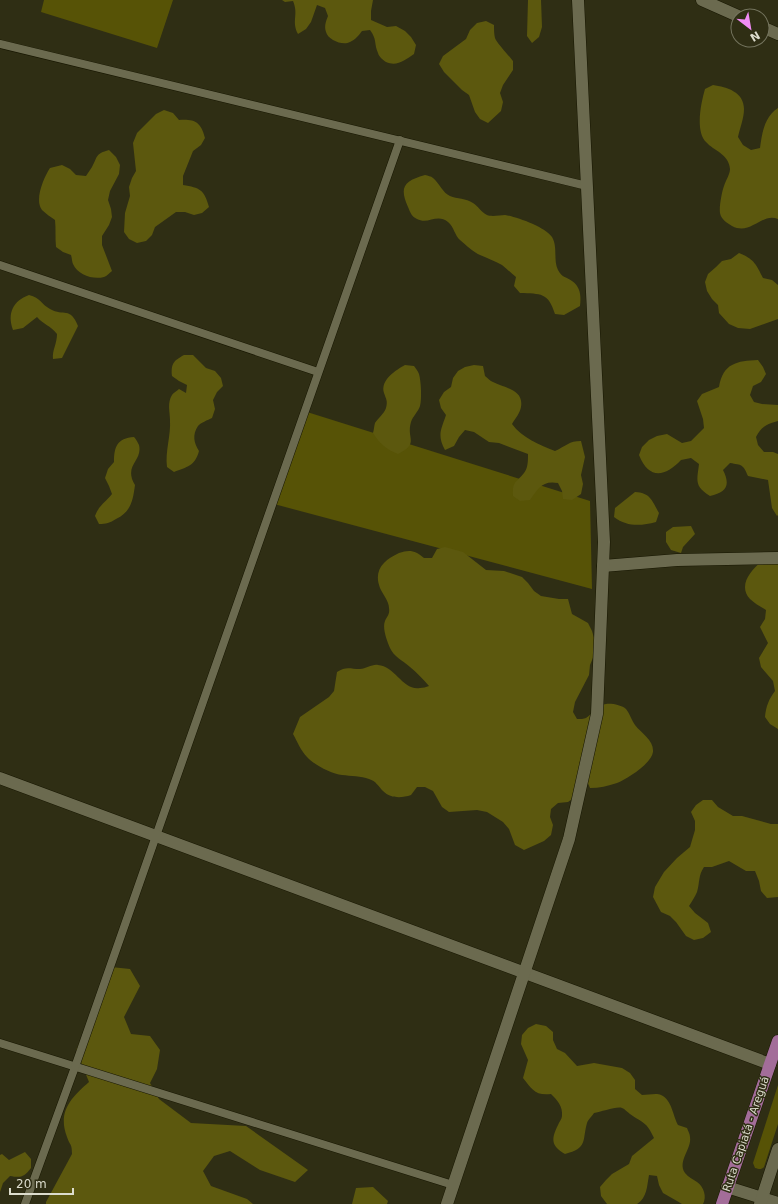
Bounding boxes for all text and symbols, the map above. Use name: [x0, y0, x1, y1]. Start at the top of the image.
north arrow: [730, 8, 770, 48]
text: N: [748, 28, 762, 44]
street label: Ruta Capiatá - Areguá: [720, 1075, 772, 1193]
scale bar: [10, 1170, 73, 1196]
text: 20 m: [16, 1177, 47, 1191]

